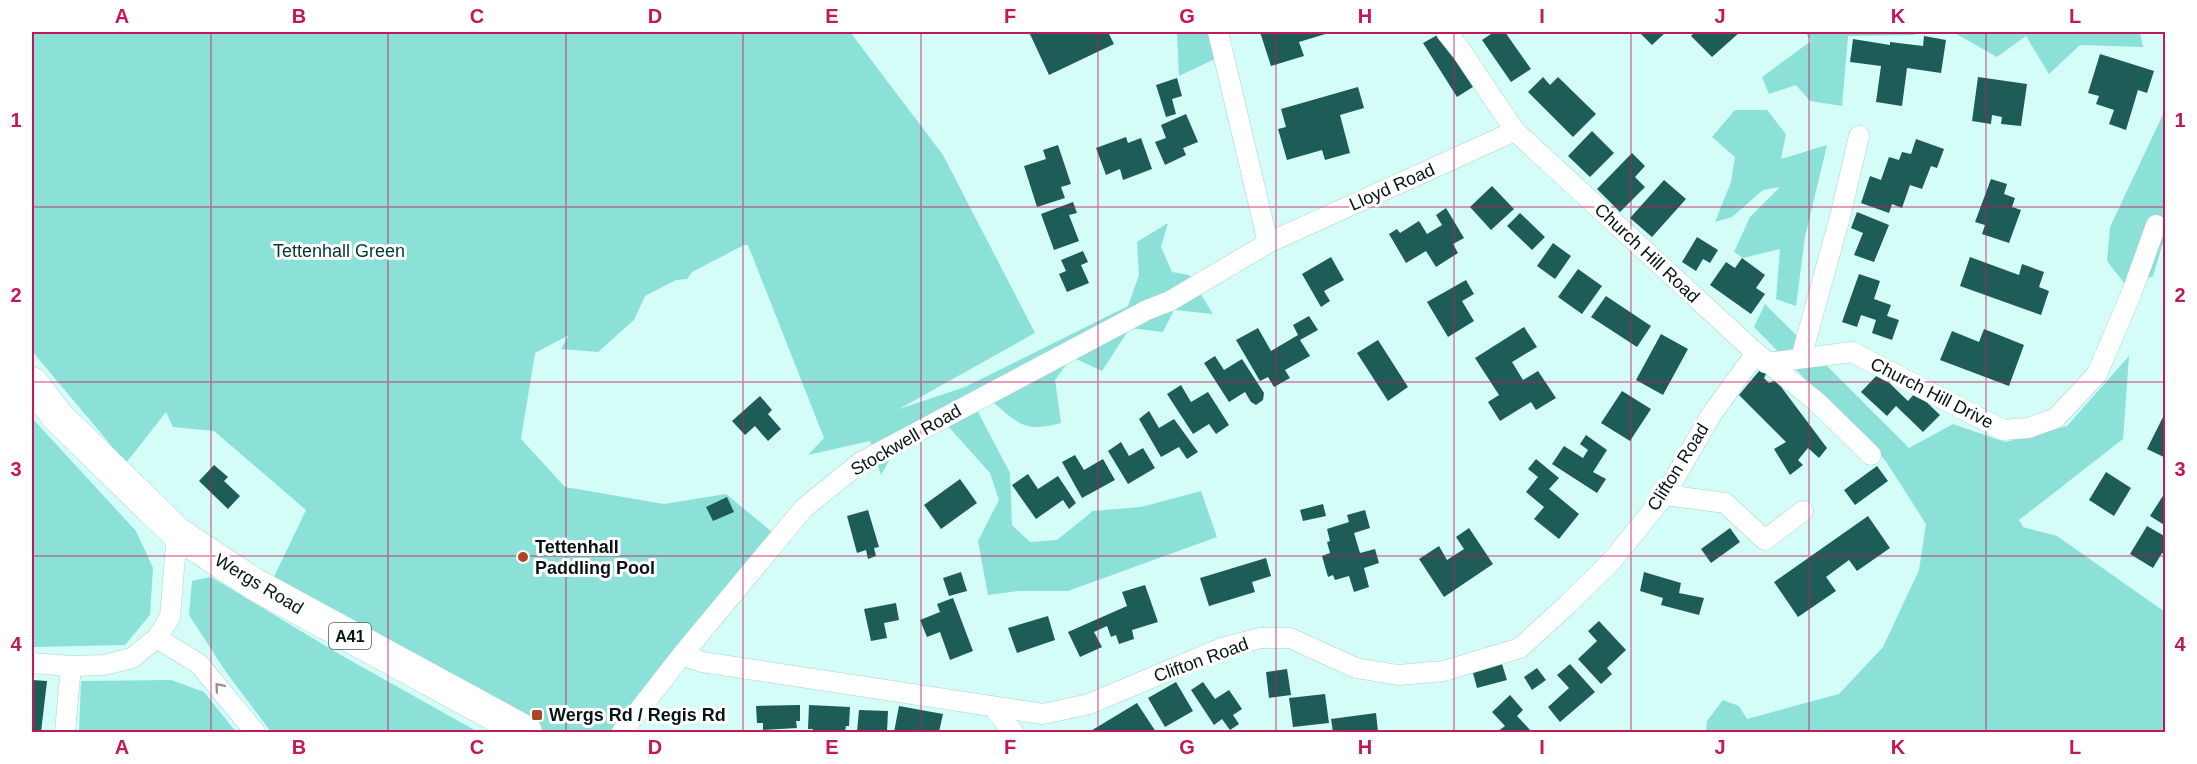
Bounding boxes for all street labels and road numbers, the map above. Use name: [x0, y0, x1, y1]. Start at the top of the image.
street label: Lloyd Road: [1346, 159, 1438, 215]
street label: Church Hill Road: [1590, 199, 1704, 307]
street label: Church Hill Drive: [1867, 353, 1997, 433]
street label: Stockwell Road: [847, 400, 965, 480]
street label: Clifton Road: [1643, 420, 1713, 514]
street label: Wergs Road: [211, 550, 307, 618]
road number: A41: [329, 623, 371, 649]
street label: Clifton Road: [1151, 634, 1251, 686]

